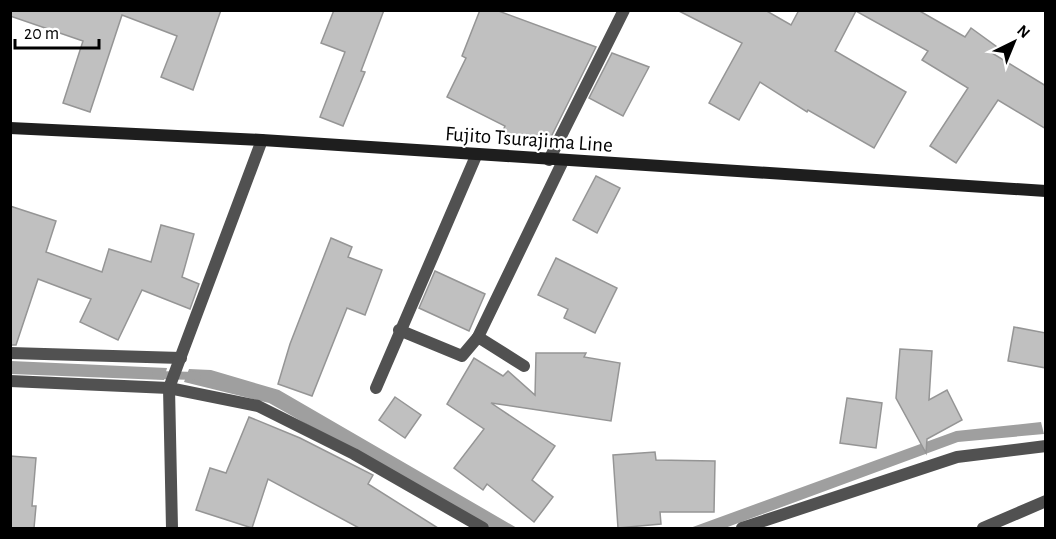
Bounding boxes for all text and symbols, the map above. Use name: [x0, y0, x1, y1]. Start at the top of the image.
scale bar: [15, 12, 99, 50]
north arrow: [984, 12, 1044, 72]
text: N: [1014, 22, 1033, 41]
text: 20 m: [24, 25, 59, 43]
street label: Fujito Tsurajima Line: [444, 123, 614, 156]

